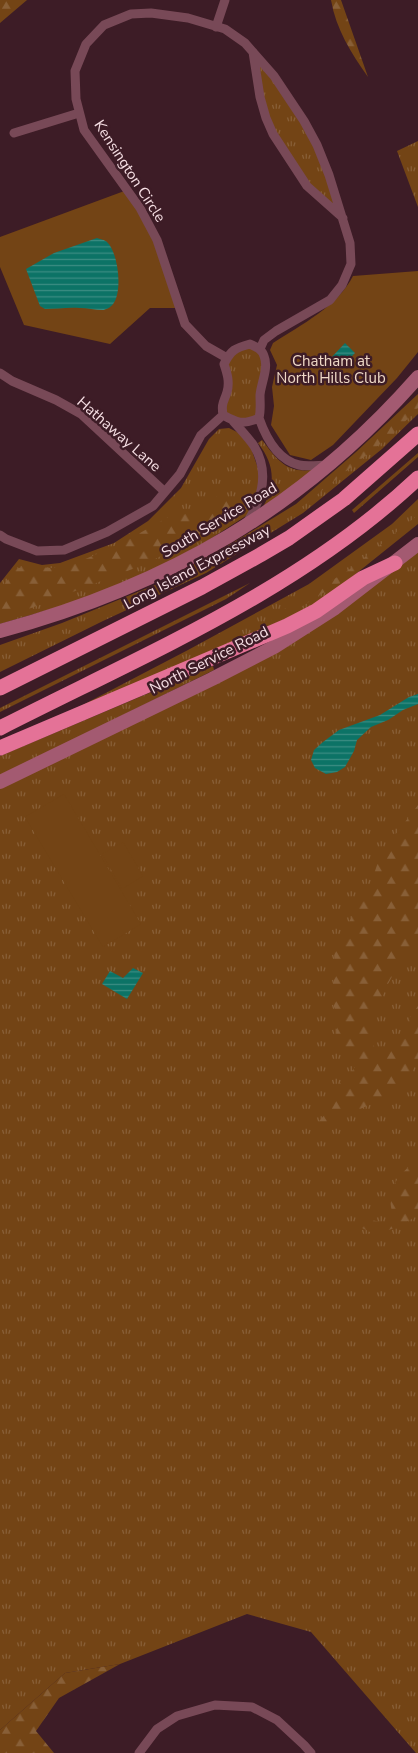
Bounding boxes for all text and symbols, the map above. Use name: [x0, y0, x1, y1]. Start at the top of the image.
street label: Kensington Circle: [90, 116, 170, 226]
park label: Chatham at North Hills Club: [276, 351, 386, 388]
street label: Hathaway Lane: [73, 392, 165, 476]
street label: South Service Road: [158, 478, 280, 562]
street label: Long Island Expressway: [120, 520, 274, 614]
street label: North Service Road: [146, 621, 272, 699]

